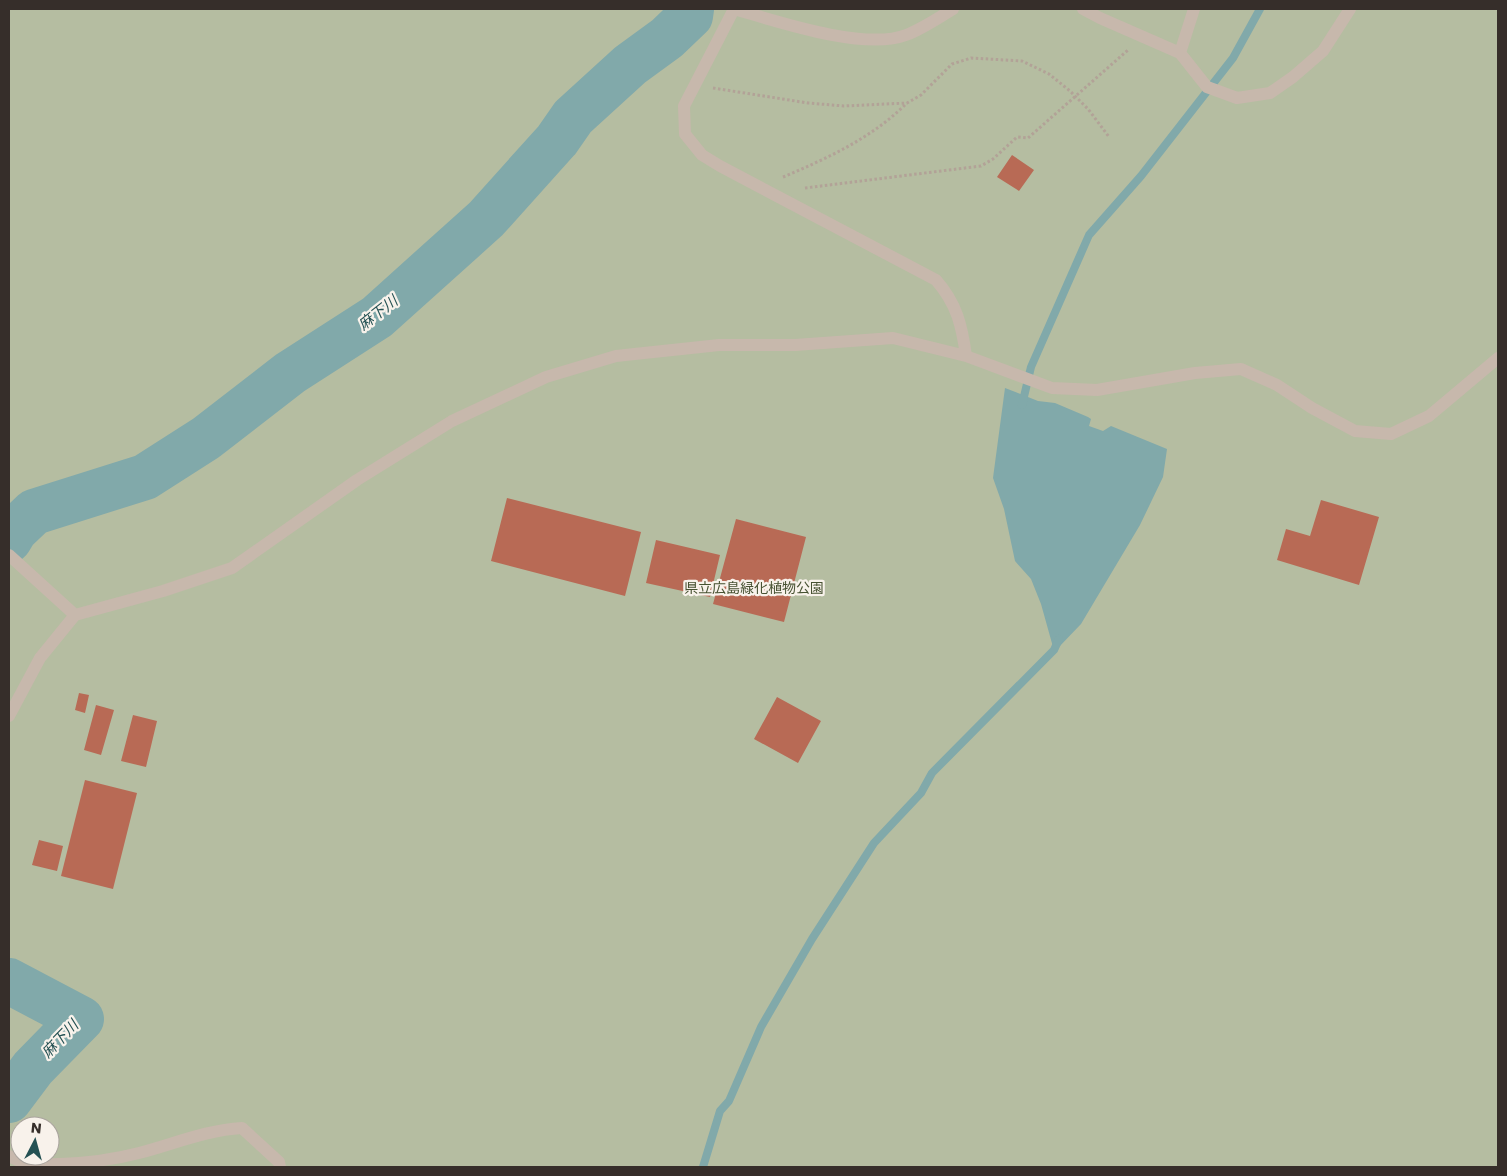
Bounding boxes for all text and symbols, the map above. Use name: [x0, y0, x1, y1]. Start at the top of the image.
water label: 麻下川: [353, 289, 403, 335]
park label: 県立広島緑化植物公園: [684, 578, 824, 598]
water label: 麻下川: [36, 1014, 84, 1062]
north arrow: [10, 1116, 60, 1166]
text: N: [30, 1118, 43, 1139]

